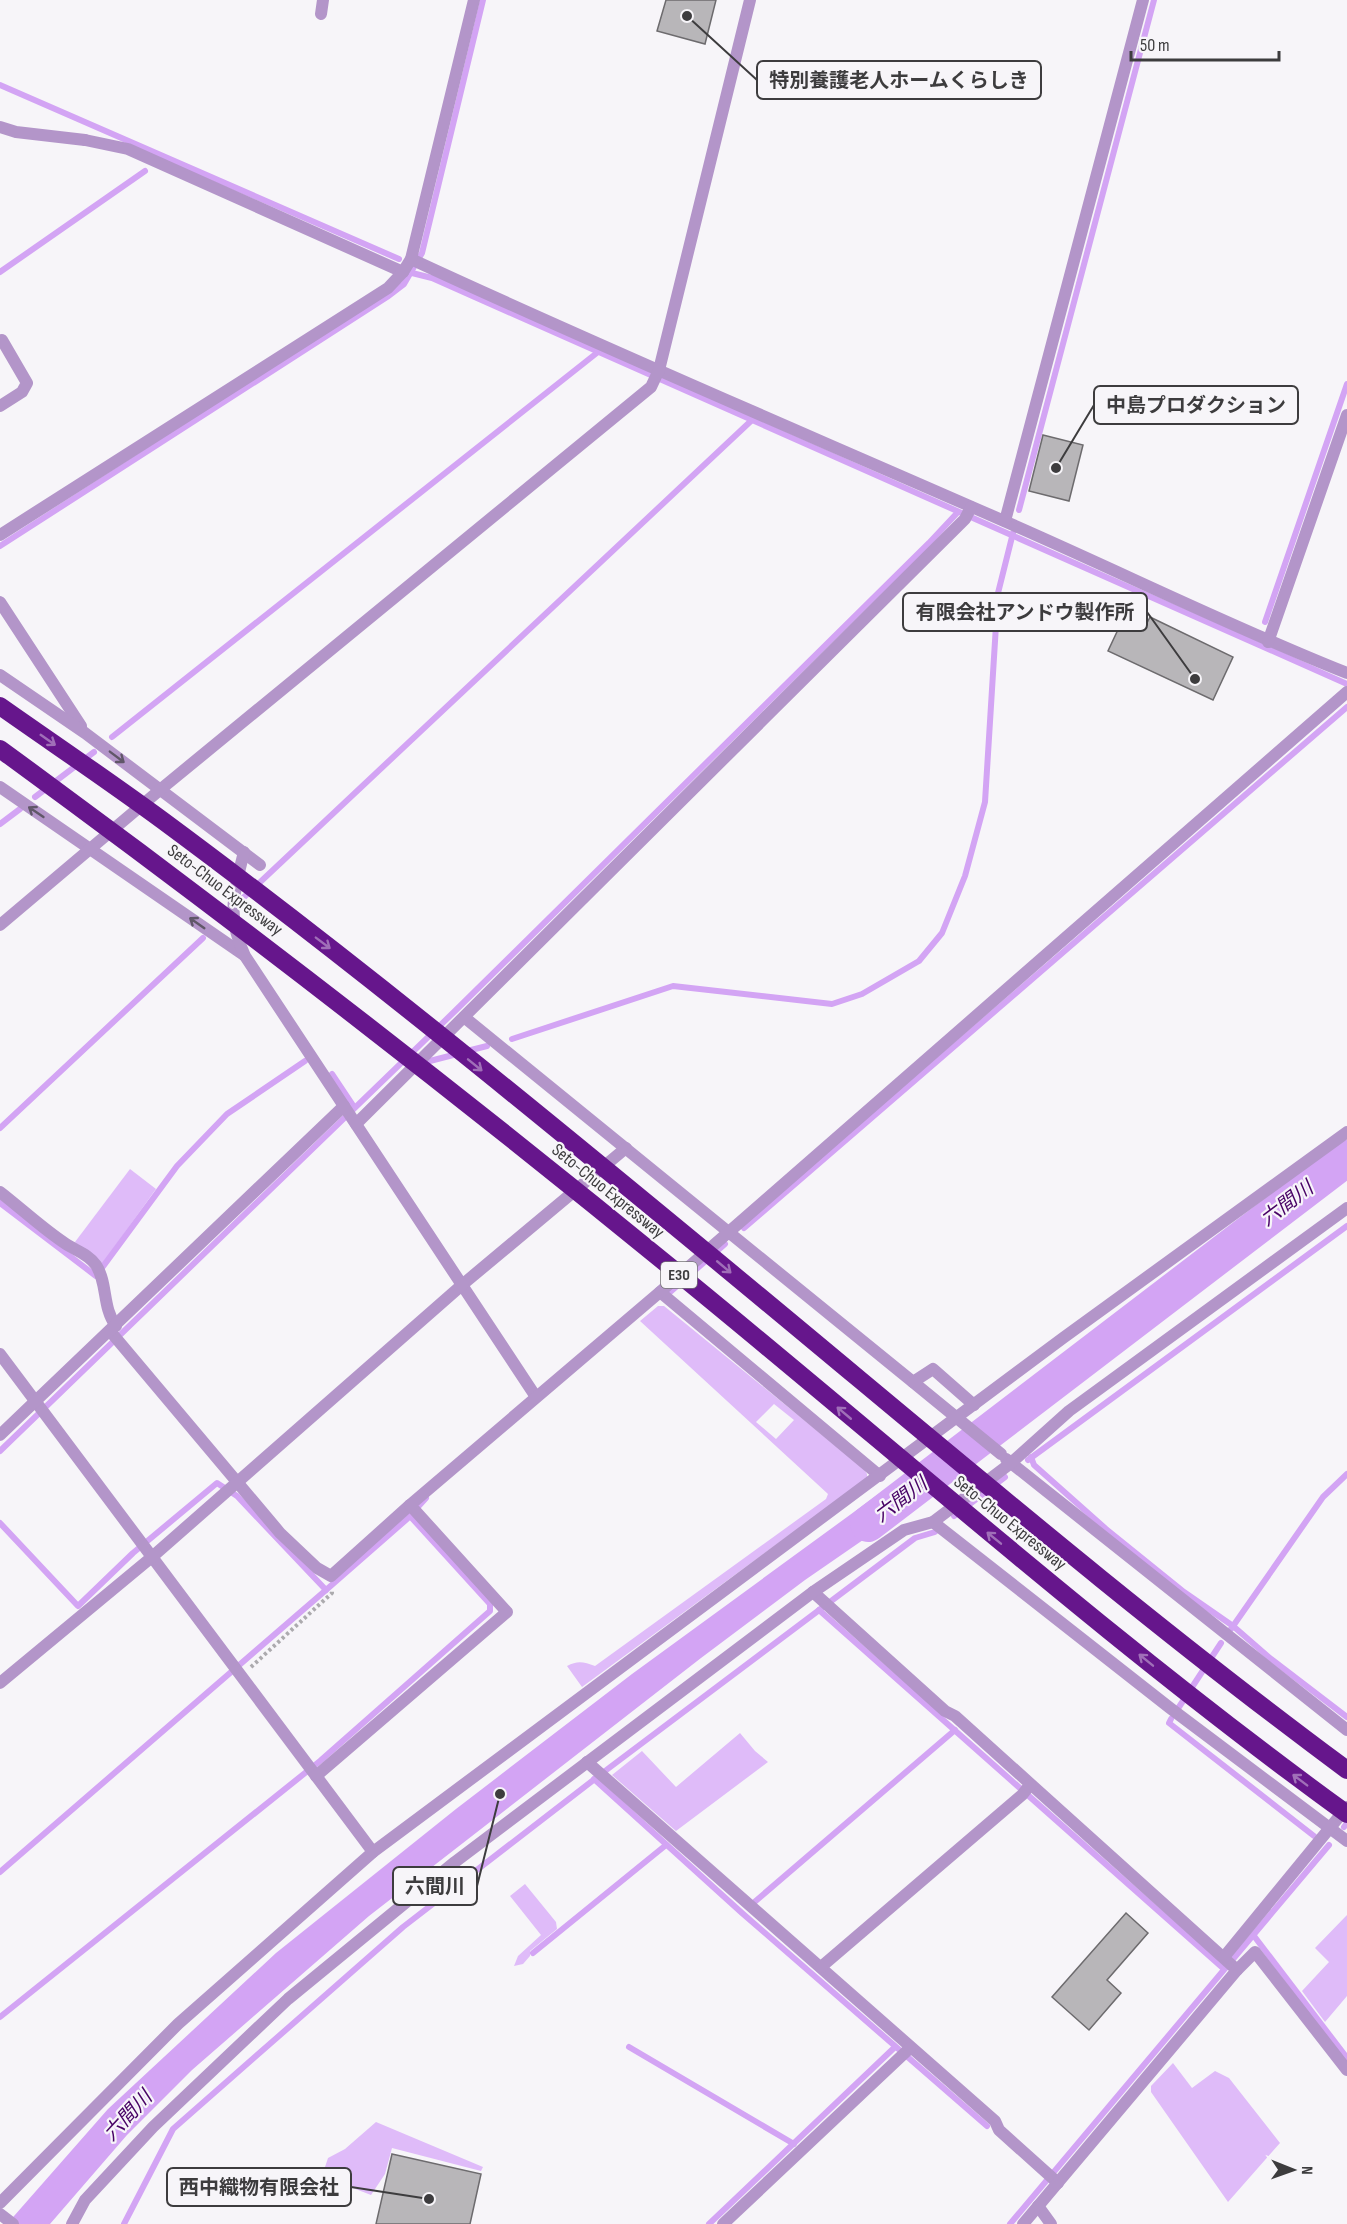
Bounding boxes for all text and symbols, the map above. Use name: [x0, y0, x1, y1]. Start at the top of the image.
scale bar: [1131, 24, 1280, 62]
text: 50 m: [1140, 35, 1170, 56]
callout: 特別養護老人ホームくらしき: [757, 61, 1041, 99]
text: 特別養護老人ホームくらしき: [769, 69, 1029, 93]
callout: 中島プロダクション: [1094, 386, 1298, 424]
text: 中島プロダクション: [1106, 394, 1286, 418]
callout: 有限会社アンドウ製作所: [903, 593, 1147, 631]
text: 有限会社アンドウ製作所: [915, 601, 1135, 625]
one-way arrow: [39, 734, 55, 746]
one-way arrow: [109, 750, 125, 763]
one-way arrow: [28, 806, 45, 818]
street label: Seto-Chuo Expressway: [163, 840, 287, 940]
one-way arrow: [189, 917, 205, 929]
one-way arrow: [314, 937, 330, 950]
one-way arrow: [467, 1058, 482, 1072]
street label: Seto-Chuo Expressway: [547, 1139, 669, 1243]
water label: 六間川: [1256, 1175, 1320, 1232]
one-way arrow: [716, 1261, 732, 1274]
road number: E30: [661, 1262, 697, 1288]
one-way arrow: [837, 1406, 852, 1420]
water label: 六間川: [870, 1471, 934, 1528]
street label: Seto-Chuo Expressway: [949, 1471, 1071, 1575]
one-way arrow: [986, 1531, 1002, 1544]
one-way arrow: [1138, 1654, 1154, 1667]
one-way arrow: [1292, 1774, 1308, 1786]
callout: 六間川: [393, 1867, 477, 1905]
text: 六間川: [405, 1875, 465, 1899]
water label: 六間川: [99, 2084, 159, 2146]
north arrow: [1263, 2140, 1323, 2200]
text: N: [1297, 2166, 1316, 2175]
callout: 西中織物有限会社: [167, 2168, 351, 2206]
text: 西中織物有限会社: [179, 2176, 339, 2200]

